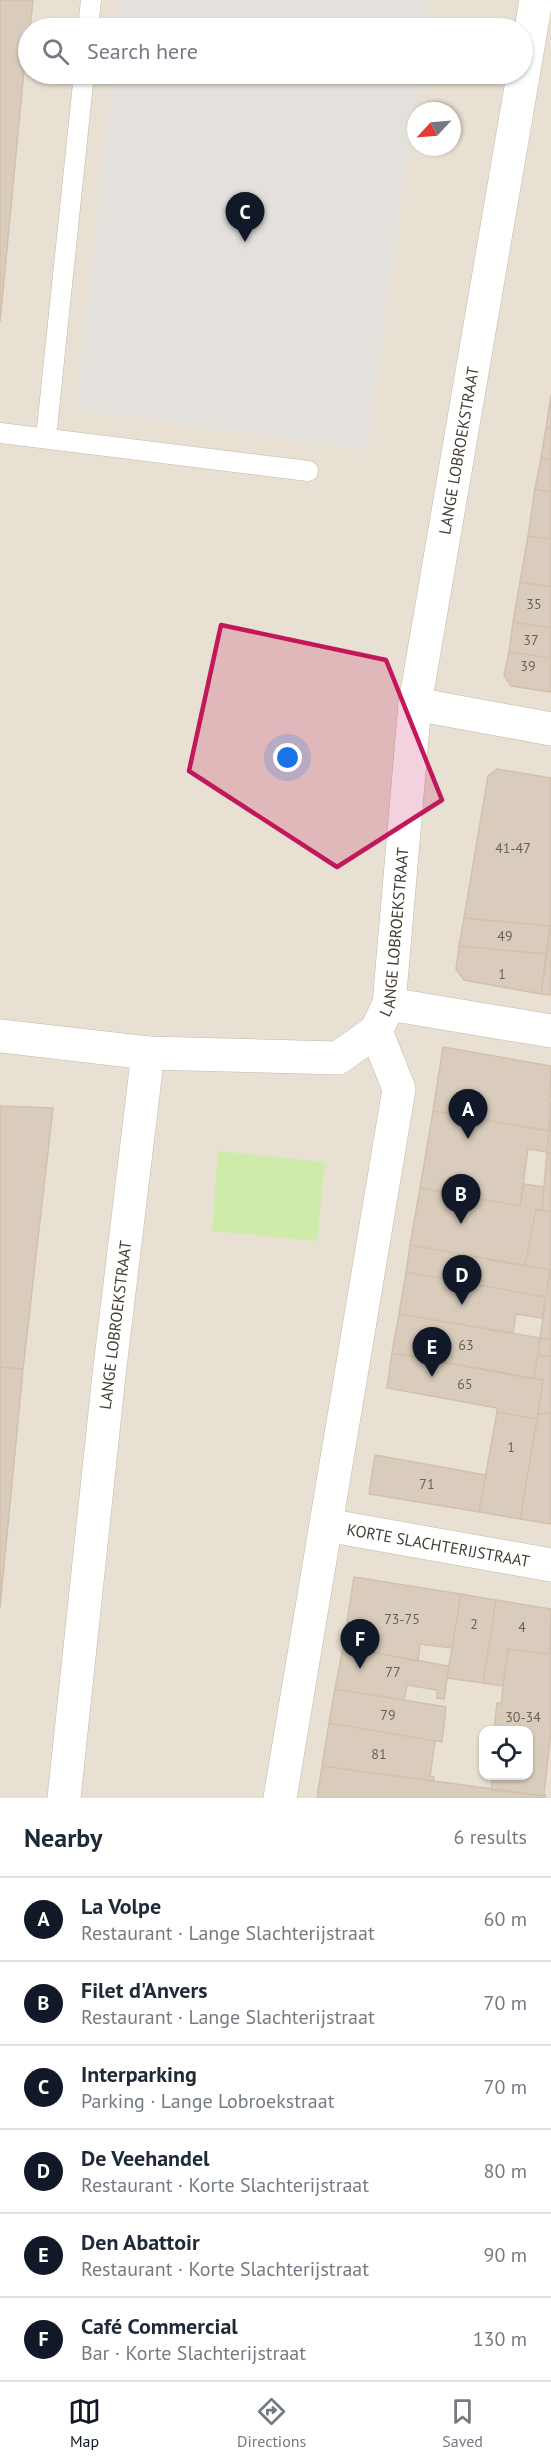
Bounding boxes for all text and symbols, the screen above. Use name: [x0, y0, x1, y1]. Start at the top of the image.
search box: [18, 18, 533, 84]
icon: search: [39, 35, 72, 68]
text: Search here: [87, 37, 198, 65]
north arrow: [407, 102, 461, 156]
pin: C: [226, 192, 264, 242]
street label: LANGE LOBROEKSTRAAT: [434, 365, 483, 536]
house number: 35: [526, 595, 542, 613]
house number: 37: [523, 631, 539, 649]
house number: 39: [520, 657, 536, 675]
your location: [273, 743, 302, 772]
house number: 41-47: [495, 839, 531, 857]
street label: LANGE LOBROEKSTRAAT: [375, 846, 413, 1020]
house number: 49: [497, 927, 513, 945]
house number: 1: [498, 965, 506, 983]
pin: A: [448, 1090, 488, 1139]
pin: B: [442, 1174, 480, 1224]
street label: LANGE LOBROEKSTRAAT: [95, 1239, 135, 1410]
pin: D: [442, 1256, 482, 1305]
pin: E: [412, 1328, 452, 1377]
house number: 63: [458, 1336, 474, 1354]
house number: 65: [457, 1375, 473, 1393]
house number: 1: [507, 1438, 515, 1456]
house number: 71: [419, 1475, 435, 1493]
street label: KORTE SLACHTERIJSTRAAT: [345, 1519, 531, 1571]
house number: 73-75: [384, 1610, 420, 1628]
house number: 2: [470, 1615, 478, 1633]
house number: 4: [518, 1618, 526, 1636]
pin: F: [340, 1620, 380, 1669]
house number: 77: [385, 1663, 401, 1681]
house number: 79: [380, 1706, 396, 1724]
house number: 30-34: [505, 1708, 541, 1726]
map controls: [479, 1726, 533, 1780]
button: locate: [479, 1726, 533, 1780]
house number: 81: [371, 1745, 387, 1763]
text: Nearby: [24, 1821, 102, 1854]
text: 6 results: [454, 1824, 527, 1850]
text: La Volpe: [81, 1892, 161, 1920]
text: A: [37, 1906, 50, 1932]
text: 60 m: [484, 1906, 527, 1932]
text: Restaurant · Lange Slachterijstraat: [81, 1920, 375, 1946]
text: Filet d'Anvers: [81, 1976, 207, 2004]
text: B: [38, 1990, 49, 2016]
text: 70 m: [484, 1990, 527, 2016]
text: Restaurant · Lange Slachterijstraat: [81, 2004, 375, 2030]
text: Interparking: [81, 2060, 197, 2088]
text: C: [38, 2074, 49, 2100]
text: 70 m: [484, 2074, 527, 2100]
text: Parking · Lange Lobroekstraat: [81, 2088, 334, 2114]
text: De Veehandel: [81, 2144, 210, 2172]
text: D: [37, 2158, 50, 2184]
text: 80 m: [484, 2158, 527, 2184]
text: Restaurant · Korte Slachterijstraat: [81, 2172, 369, 2198]
text: Den Abattoir: [81, 2228, 200, 2256]
text: E: [38, 2242, 49, 2268]
text: 90 m: [484, 2242, 527, 2268]
text: Restaurant · Korte Slachterijstraat: [81, 2256, 369, 2282]
text: Café Commercial: [81, 2312, 238, 2340]
text: F: [38, 2326, 49, 2352]
text: 130 m: [473, 2326, 527, 2352]
text: Bar · Korte Slachterijstraat: [81, 2340, 306, 2366]
tab: Map: [68, 2395, 101, 2451]
tab: Directions: [237, 2395, 306, 2451]
tab: Saved: [442, 2395, 483, 2451]

